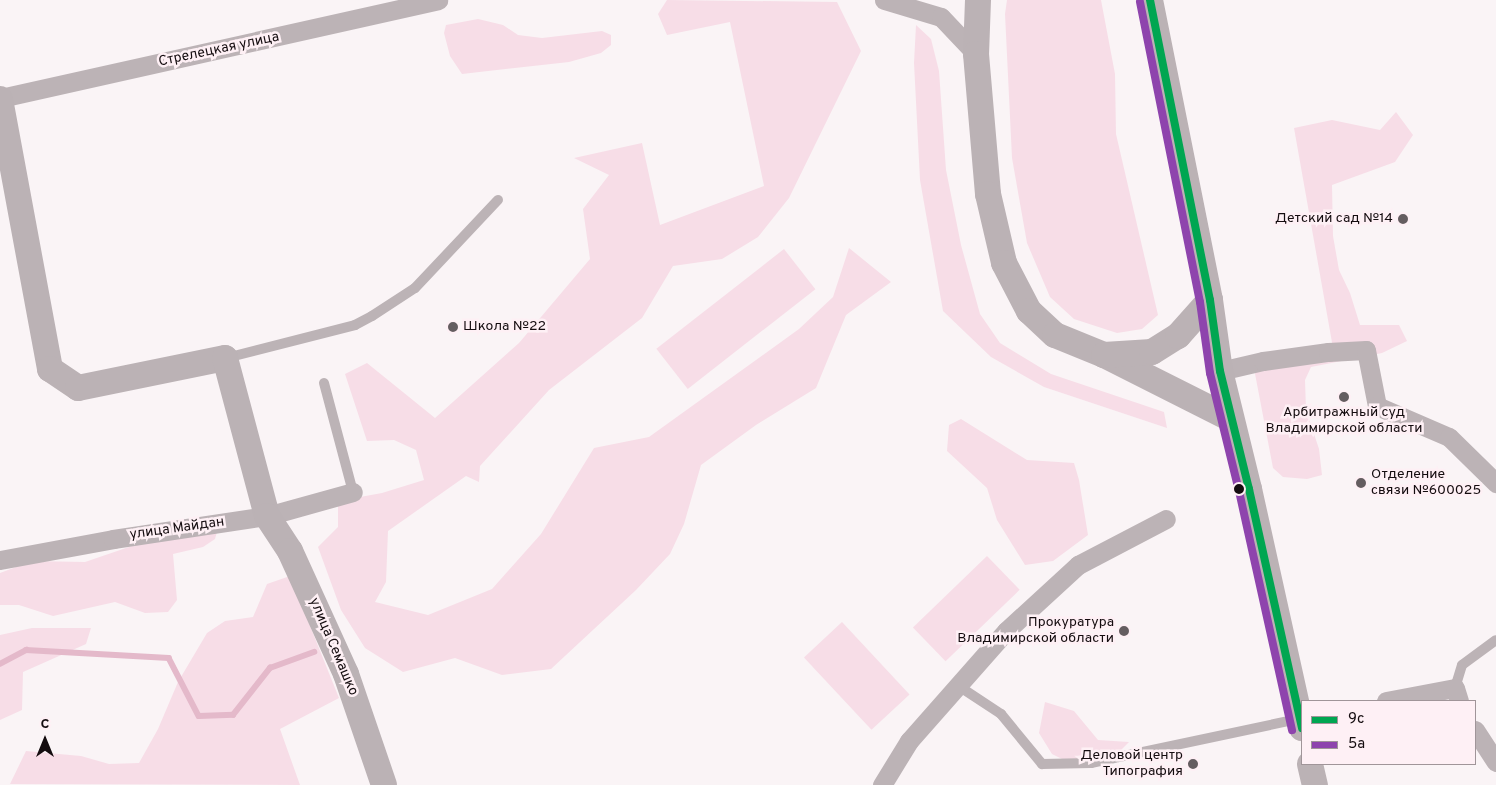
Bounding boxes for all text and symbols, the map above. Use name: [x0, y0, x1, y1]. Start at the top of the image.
street label: Стрелецкая улица: [157, 29, 281, 71]
place label: Детский сад №14: [1275, 211, 1393, 227]
marker: Детский сад №14: [1397, 213, 1409, 225]
place label: Школа №22: [463, 319, 546, 335]
marker: Школа №22: [447, 321, 459, 333]
marker: Арбитражный суд Владимирской области: [1338, 391, 1350, 403]
place label: Арбитражный суд Владимирской области: [1266, 405, 1422, 438]
place label: Отделение связи №600025: [1371, 467, 1481, 500]
marker: Отделение связи №600025: [1355, 477, 1367, 489]
unlabelled marker: [1234, 484, 1244, 494]
street label: улица Майдан: [129, 514, 225, 544]
street label: улица Семашко: [305, 596, 361, 698]
place label: Прокуратура Владимирской области: [957, 615, 1114, 648]
marker: Прокуратура Владимирской области: [1118, 625, 1130, 637]
legend: [1301, 700, 1476, 765]
text: 9с: [1348, 710, 1364, 729]
north arrow: [20, 715, 70, 765]
text: С: [41, 716, 49, 733]
text: 5а: [1348, 735, 1365, 754]
place label: Деловой центр Типография: [1081, 748, 1183, 780]
marker: Деловой центр Типография: [1187, 758, 1199, 770]

